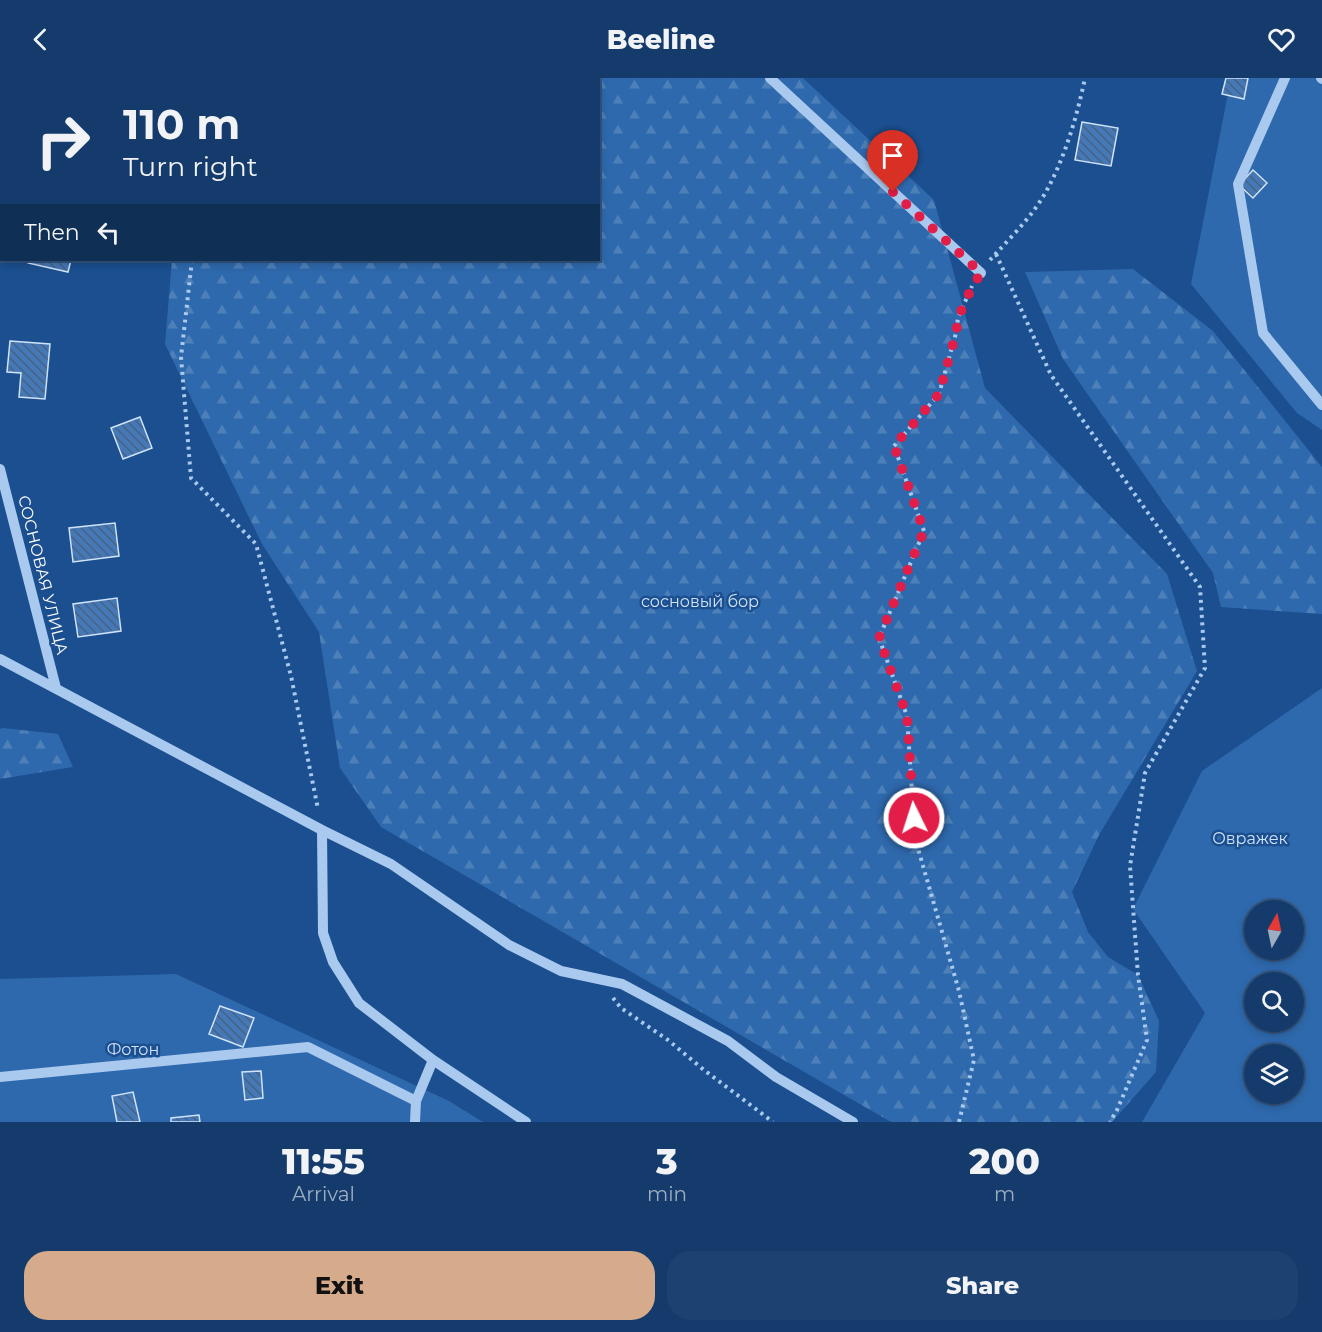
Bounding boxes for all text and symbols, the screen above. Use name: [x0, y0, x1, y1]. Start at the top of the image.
icon: back: [24, 23, 57, 56]
text: Beeline: [607, 23, 715, 56]
icon: heart: [1265, 23, 1298, 56]
text: 110 m: [123, 98, 240, 150]
icon: right: [24, 102, 102, 180]
pin: [867, 130, 918, 192]
icon: arrive: [876, 139, 909, 172]
text: Turn right: [123, 150, 258, 183]
icon: left: [92, 216, 125, 249]
text: Then: [24, 219, 80, 246]
street label: СОСНОВАЯ УЛИЦА: [14, 493, 72, 657]
park label: сосновый бор: [641, 592, 759, 611]
position arrow: [882, 786, 946, 850]
park label: Овражек: [1212, 829, 1289, 848]
north arrow: [1244, 900, 1304, 960]
map controls: [1244, 900, 1304, 1104]
button: search: [1244, 972, 1304, 1032]
park label: Фотон: [107, 1040, 159, 1059]
button: layers: [1244, 1044, 1304, 1104]
text: 11:55: [282, 1139, 365, 1183]
text: 3: [656, 1139, 678, 1183]
text: 200: [969, 1139, 1040, 1183]
text: Arrival: [292, 1182, 355, 1206]
text: min: [647, 1182, 687, 1206]
text: m: [994, 1182, 1015, 1206]
button: Exit: [24, 1251, 655, 1320]
button: Share: [667, 1251, 1298, 1320]

